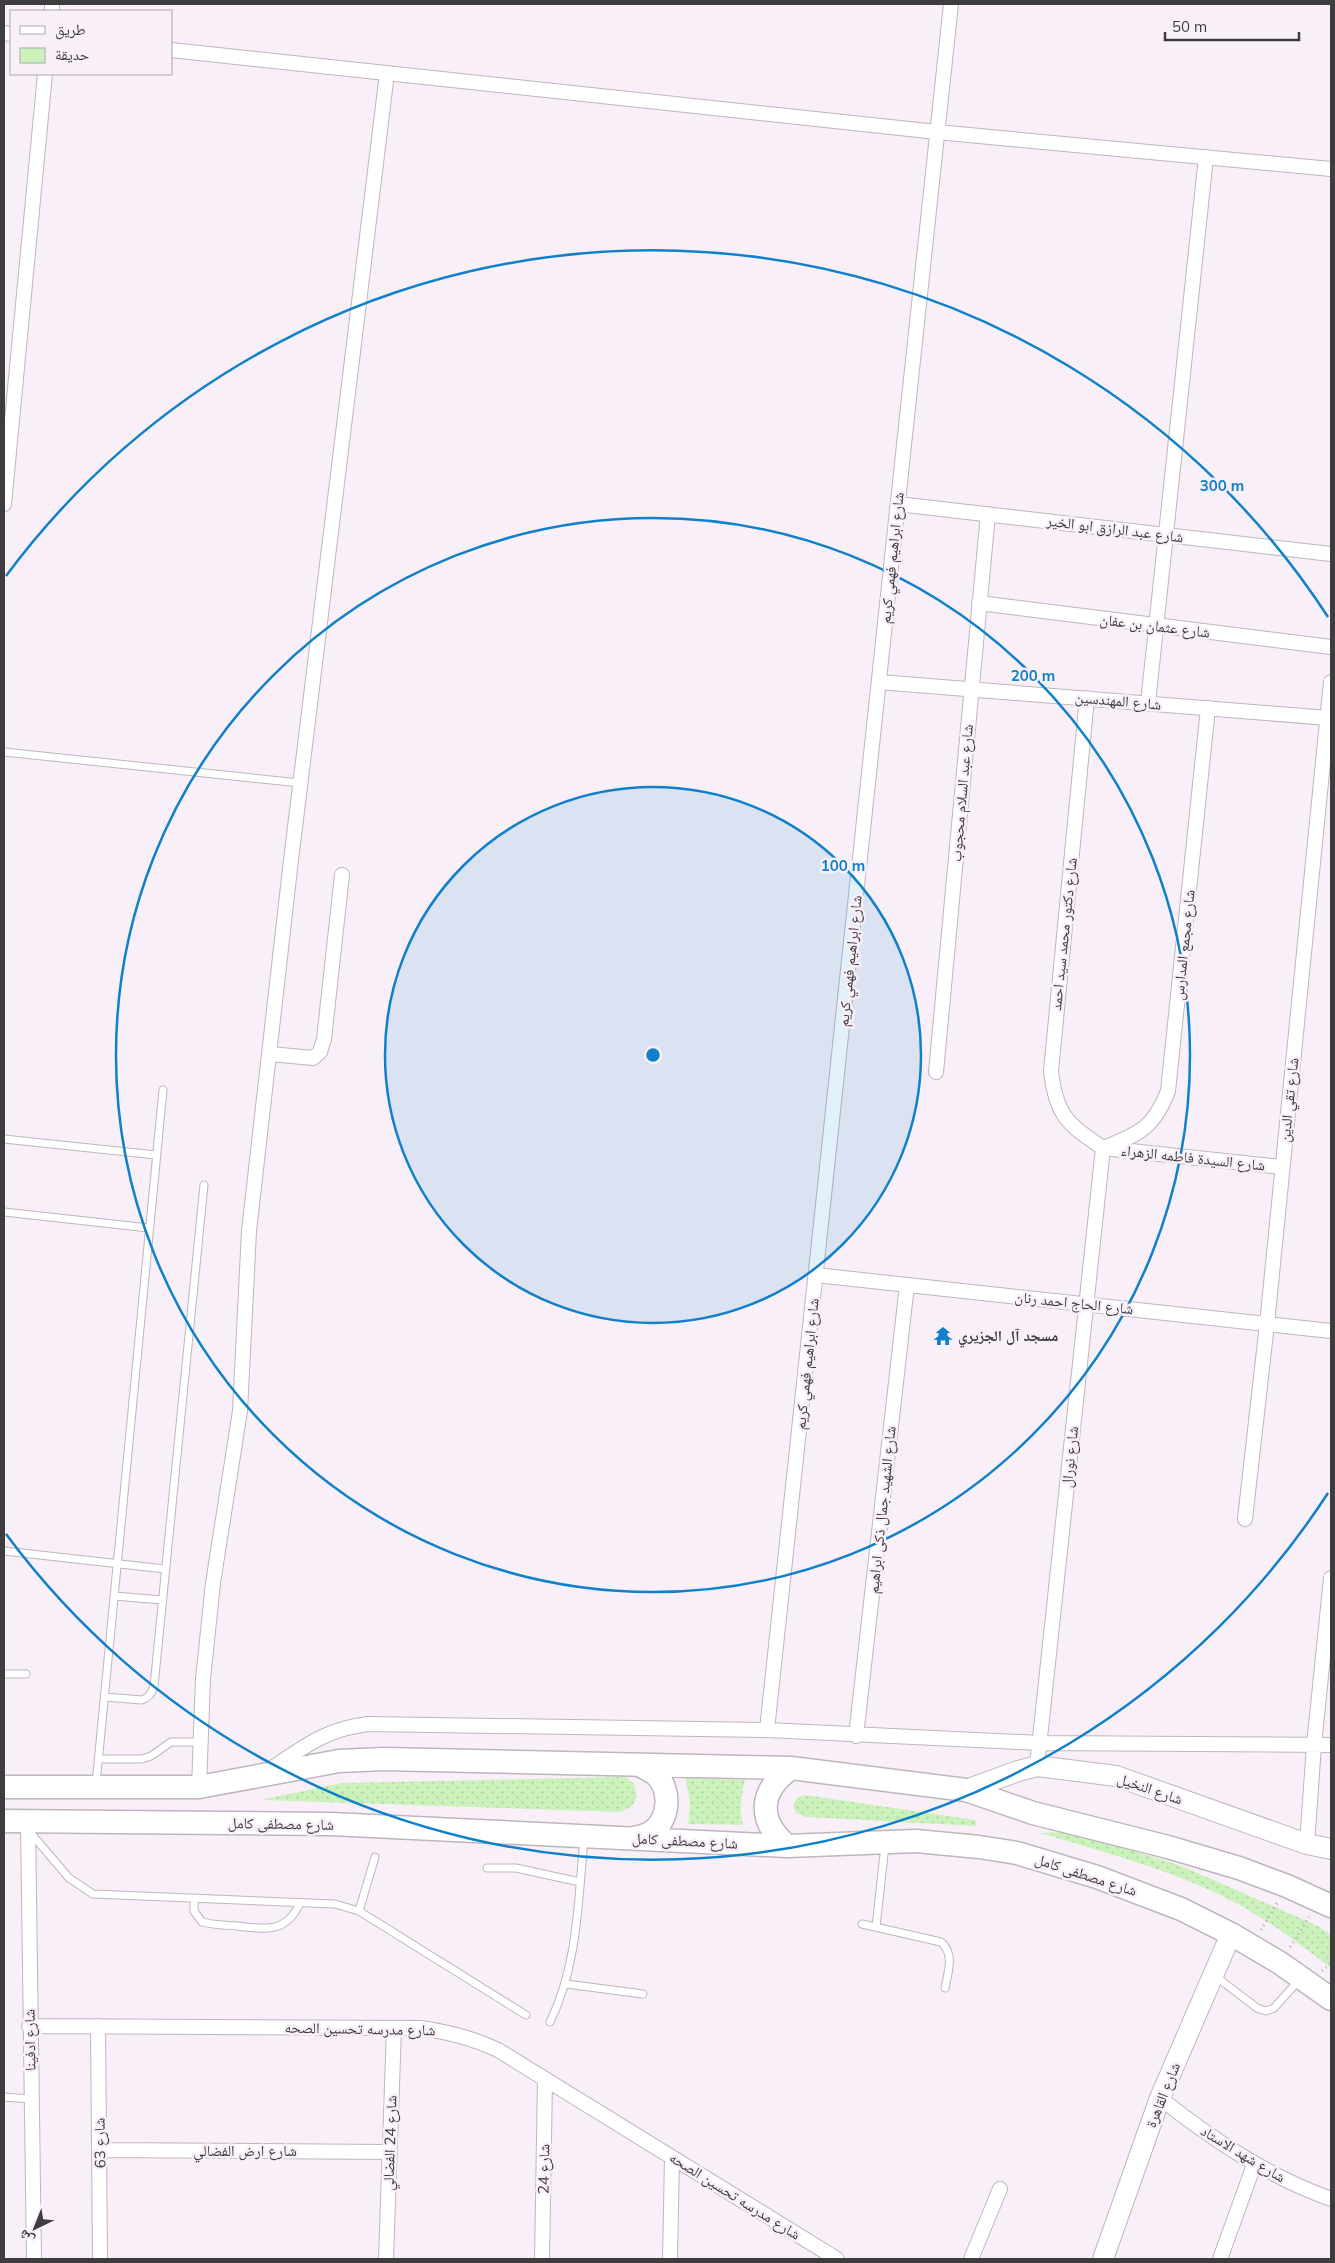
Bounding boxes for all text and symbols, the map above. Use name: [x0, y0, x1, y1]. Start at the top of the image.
legend: [10, 10, 172, 75]
scale bar: [1165, 10, 1299, 42]
text: 50 m: [1172, 17, 1207, 36]
text: طريق: [55, 20, 86, 40]
text: حديقة: [55, 45, 90, 64]
text: 300 m: [1200, 476, 1244, 495]
street label: شارع ابراهيم فهمي كريم: [875, 491, 911, 625]
street label: شارع عبد الرازق ابو الخير: [1044, 511, 1185, 547]
street label: شارع عثمان بن عفان: [1099, 609, 1211, 643]
text: 200 m: [1011, 666, 1055, 685]
street label: شارع المهندسين: [1074, 687, 1162, 715]
street label: شارع عبد السلام محجوب: [946, 723, 978, 863]
text: 100 m: [821, 856, 865, 875]
street label: شارع دكتور محمد سيد احمد: [1046, 856, 1082, 1012]
street label: شارع مجمع المدارس: [1168, 889, 1200, 1001]
street label: شارع ابراهيم فهمي كريم: [833, 894, 869, 1028]
centre of rings: [644, 1046, 662, 1064]
street label: شارع تقي الدين: [1275, 1056, 1305, 1144]
street label: شارع السيدة فاطمه الزهراء: [1120, 1140, 1266, 1176]
street label: شارع الحاج احمد رنان: [1014, 1287, 1134, 1319]
street label: شارع ابراهيم فهمي كريم: [790, 1297, 826, 1431]
temple icon: مسجد آل الجزيري: [932, 1325, 954, 1347]
place label: مسجد آل الجزيري: [958, 1326, 1058, 1348]
street label: شارع الشهيد جمال ذكى ابراهيم: [863, 1425, 901, 1595]
street label: شارع نورال: [1057, 1425, 1083, 1489]
street label: شارع النخيل: [1115, 1769, 1185, 1810]
street label: شارع مصطفى كامل: [228, 1813, 334, 1835]
street label: شارع مصطفى كامل: [631, 1828, 739, 1854]
street label: شارع مصطفى كامل: [1032, 1849, 1140, 1901]
street label: شارع ادفينا: [19, 2009, 41, 2071]
street label: شارع مدرسه تحسين الصحه: [284, 2018, 436, 2040]
street label: شارع القاهرة: [1141, 2059, 1185, 2131]
street label: شارع 24 الفضالي: [378, 2095, 403, 2191]
street label: شارع 63: [90, 2117, 110, 2168]
street label: شارع شهد الاستاد: [1197, 2121, 1289, 2187]
street label: شارع ارض الفضالي: [193, 2141, 297, 2163]
street label: شارع 24: [534, 2143, 554, 2194]
street label: شارع مدرسه تحسين الصحه: [666, 2147, 804, 2245]
north arrow: [10, 2203, 60, 2253]
text: ش: [14, 2226, 38, 2249]

